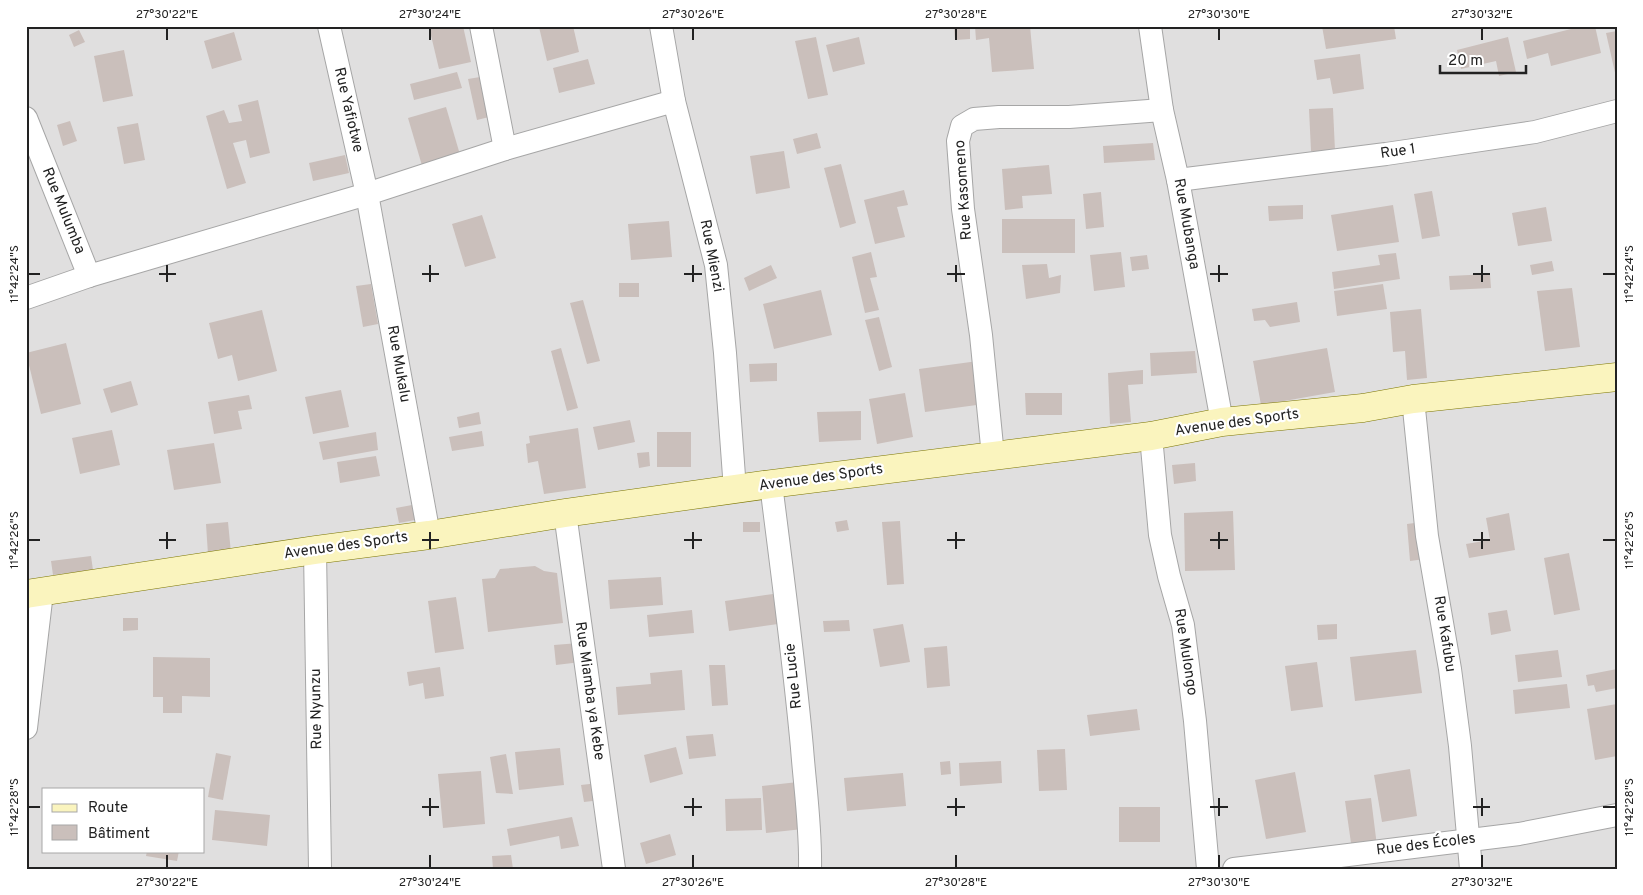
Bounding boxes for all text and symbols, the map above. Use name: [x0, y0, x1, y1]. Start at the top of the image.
text: 27°30'22"E: [136, 7, 198, 23]
text: 27°30'24"E: [399, 7, 461, 23]
text: 27°30'26"E: [662, 7, 724, 23]
text: 27°30'28"E: [925, 7, 987, 23]
text: 27°30'30"E: [1188, 7, 1250, 23]
text: 27°30'32"E: [1451, 7, 1513, 23]
scale bar: [1440, 42, 1527, 74]
text: 20 m: [1448, 52, 1483, 71]
street label: Rue Yafiotwe: [329, 66, 367, 154]
street label: Rue Kasomeno: [951, 139, 977, 241]
street label: Rue 1: [1379, 140, 1417, 164]
street label: Rue Mulumba: [37, 165, 89, 257]
street label: Rue Mubanga: [1169, 177, 1203, 271]
street label: Rue Mienzi: [695, 218, 727, 294]
text: 11°42'24"S: [7, 245, 23, 303]
text: 11°42'24"S: [1622, 245, 1638, 303]
street label: Rue Mukalu: [382, 324, 414, 404]
street label: Avenue des Sports: [1174, 405, 1300, 441]
street label: Avenue des Sports: [758, 460, 884, 496]
text: 11°42'26"S: [7, 511, 23, 569]
text: 11°42'26"S: [1622, 511, 1638, 569]
street label: Avenue des Sports: [283, 528, 409, 564]
street label: Rue Kafubu: [1429, 594, 1459, 674]
street label: Rue Mulongo: [1169, 607, 1201, 697]
street label: Rue Miamba ya Kebe: [570, 620, 608, 762]
street label: Rue Lucie: [781, 642, 807, 710]
street label: Rue Nyunzu: [307, 668, 327, 750]
text: 11°42'28"S: [7, 778, 23, 836]
text: 11°42'28"S: [1622, 778, 1638, 836]
legend: [42, 788, 205, 852]
text: Route: [88, 799, 128, 818]
text: Bâtiment: [88, 825, 150, 844]
street label: Rue des Écoles: [1375, 828, 1477, 861]
text: 27°30'22"E: [136, 875, 198, 891]
text: 27°30'24"E: [399, 875, 461, 891]
text: 27°30'26"E: [662, 875, 724, 891]
text: 27°30'28"E: [925, 875, 987, 891]
text: 27°30'30"E: [1188, 875, 1250, 891]
text: 27°30'32"E: [1451, 875, 1513, 891]

